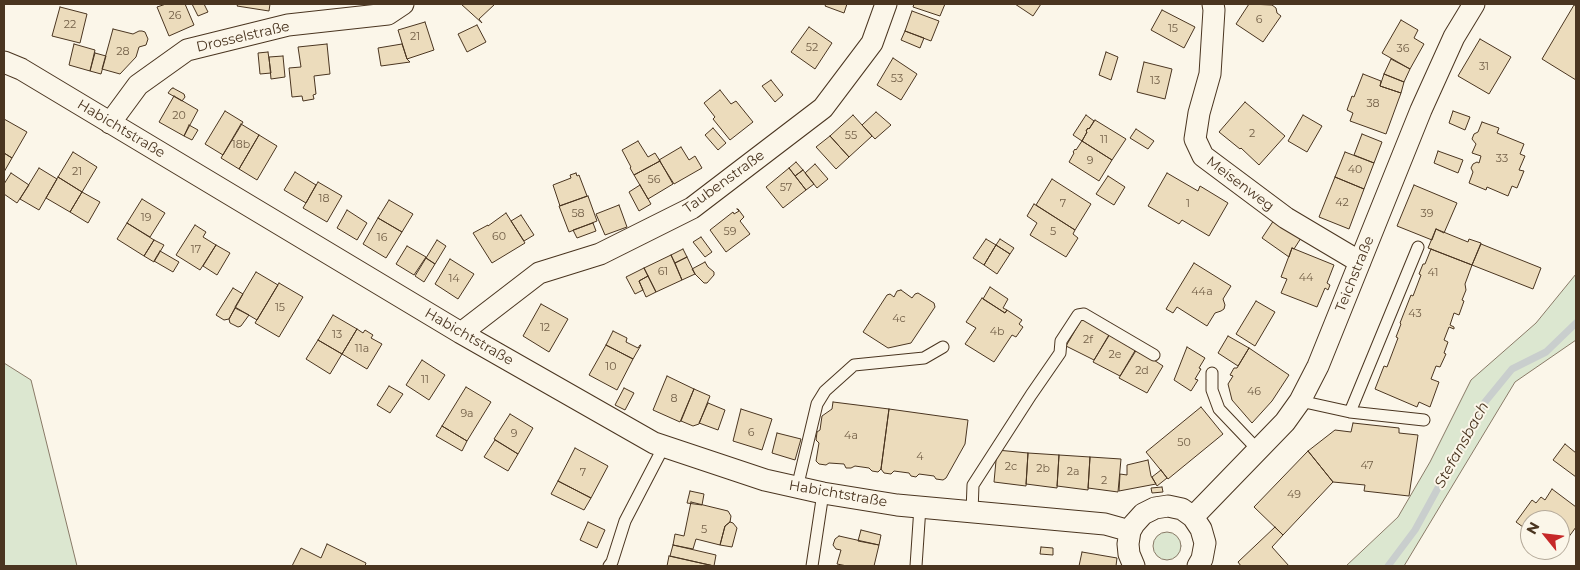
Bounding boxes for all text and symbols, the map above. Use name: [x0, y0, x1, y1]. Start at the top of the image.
house number: 26: [169, 9, 181, 23]
house number: 6: [1256, 13, 1262, 27]
house number: 22: [64, 18, 76, 32]
street label: Drosselstraße: [195, 18, 291, 56]
house number: 15: [1168, 22, 1178, 36]
house number: 21: [410, 30, 420, 44]
house number: 52: [806, 41, 818, 55]
house number: 36: [1397, 42, 1409, 56]
house number: 28: [116, 45, 130, 59]
house number: 31: [1479, 60, 1489, 74]
house number: 53: [891, 72, 903, 86]
house number: 13: [1150, 74, 1160, 88]
street label: Habichtstraße: [74, 96, 168, 162]
house number: 38: [1366, 97, 1380, 111]
house number: 20: [172, 109, 186, 123]
house number: 2: [1249, 127, 1255, 141]
house number: 55: [845, 129, 857, 143]
house number: 11: [1100, 133, 1108, 147]
house number: 18b: [232, 138, 250, 152]
street label: Taubenstraße: [680, 147, 768, 217]
house number: 33: [1496, 152, 1508, 166]
street label: Meisenweg: [1203, 153, 1277, 215]
house number: 9: [1087, 154, 1093, 168]
house number: 40: [1348, 163, 1362, 177]
house number: 21: [72, 165, 82, 179]
house number: 56: [648, 173, 660, 187]
house number: 57: [780, 181, 792, 195]
house number: 18: [319, 192, 329, 206]
house number: 42: [1335, 196, 1349, 210]
house number: 7: [1060, 197, 1066, 211]
house number: 1: [1186, 197, 1190, 211]
house number: 58: [571, 207, 585, 221]
house number: 39: [1421, 207, 1433, 221]
house number: 19: [141, 211, 151, 225]
house number: 59: [724, 225, 736, 239]
house number: 5: [1050, 225, 1056, 239]
house number: 60: [492, 230, 506, 244]
house number: 16: [377, 231, 387, 245]
street label: Teichstraße: [1332, 234, 1378, 314]
house number: 17: [191, 243, 201, 257]
house number: 61: [658, 265, 668, 279]
house number: 41: [1428, 266, 1438, 280]
house number: 44: [1299, 271, 1313, 285]
house number: 14: [448, 272, 460, 286]
house number: 44a: [1191, 285, 1213, 299]
house number: 15: [275, 301, 285, 315]
street label: Habichtstraße: [422, 305, 516, 369]
house number: 43: [1408, 307, 1422, 321]
house number: 4c: [892, 312, 906, 326]
house number: 12: [540, 321, 550, 335]
house number: 4b: [990, 325, 1004, 339]
house number: 13: [332, 328, 342, 342]
house number: 2f: [1083, 333, 1093, 347]
house number: 11a: [355, 342, 369, 356]
house number: 2e: [1109, 348, 1121, 362]
house number: 10: [605, 360, 617, 374]
house number: 2d: [1135, 364, 1149, 378]
house number: 11: [421, 373, 429, 387]
house number: 46: [1247, 385, 1261, 399]
house number: 8: [670, 392, 678, 406]
water label: Stefansbach: [1431, 399, 1493, 491]
house number: 9a: [460, 407, 474, 421]
house number: 6: [748, 426, 754, 440]
house number: 9: [511, 427, 517, 441]
house number: 4a: [844, 429, 858, 443]
house number: 50: [1177, 436, 1191, 450]
house number: 4: [916, 450, 924, 464]
house number: 47: [1360, 459, 1374, 473]
house number: 2c: [1005, 460, 1017, 474]
house number: 2b: [1036, 462, 1050, 476]
house number: 2a: [1067, 465, 1079, 479]
house number: 7: [580, 466, 586, 480]
house number: 2: [1101, 474, 1107, 488]
street label: Habichtstraße: [788, 477, 888, 511]
house number: 49: [1287, 488, 1301, 502]
north arrow: [1520, 510, 1570, 560]
text: N: [1522, 519, 1543, 538]
house number: 5: [701, 523, 707, 537]

